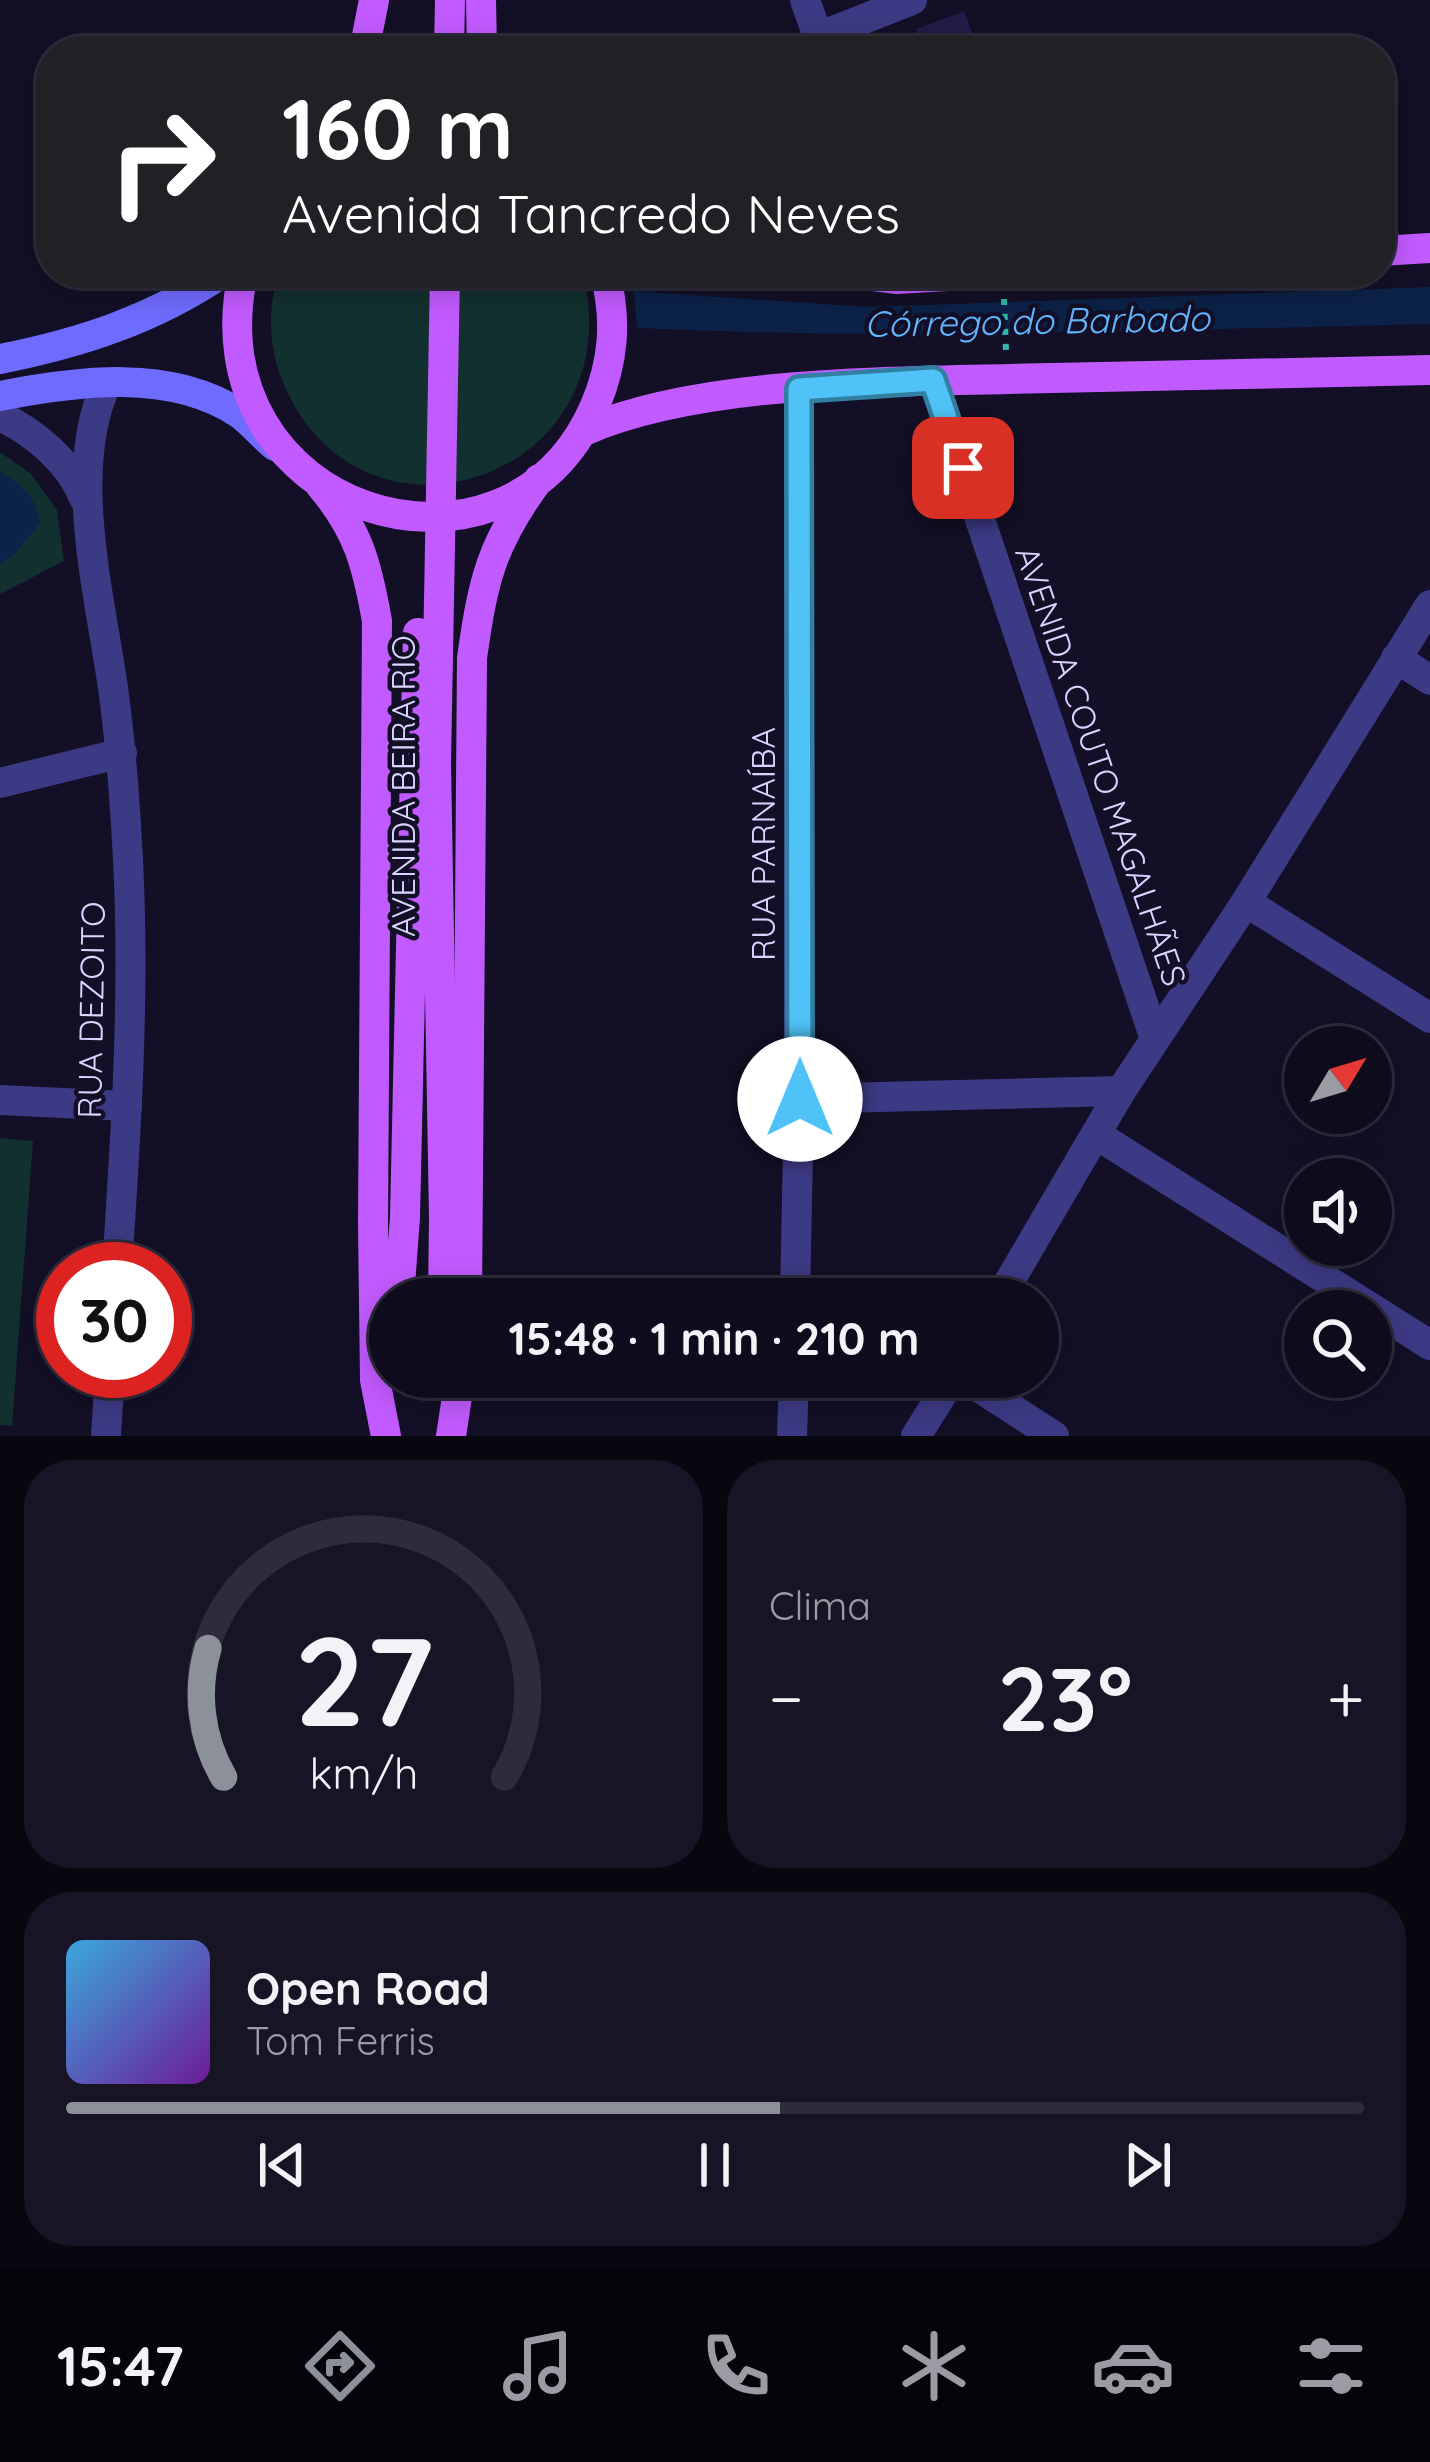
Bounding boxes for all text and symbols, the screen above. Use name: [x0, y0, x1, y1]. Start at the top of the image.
text: 160 m: [282, 75, 514, 180]
icon: right: [84, 84, 240, 240]
text: Avenida Tancredo Neves: [282, 179, 900, 247]
water label: Córrego do Barbado: [864, 295, 1211, 346]
pin: [912, 417, 1014, 519]
icon: arrive: [930, 435, 996, 501]
street label: AVENIDA COUTO MAGALHÃES: [1007, 541, 1196, 991]
street label: AVENIDA BEIRA RIO: [382, 635, 423, 937]
street label: RUA PARNAÍBA: [742, 727, 783, 961]
street label: RUA DEZOITO: [68, 901, 113, 1119]
north arrow: [1284, 1026, 1392, 1134]
map controls: [1284, 1026, 1392, 1398]
position arrow: [737, 1036, 863, 1162]
button: sound: [1284, 1158, 1392, 1266]
speed limit sign: 30: [36, 1242, 192, 1398]
button: search: [1284, 1290, 1392, 1398]
text: 15:48 · 1 min · 210 m: [508, 1310, 920, 1366]
text: Clima: [769, 1581, 871, 1630]
text: 27: [294, 1601, 433, 1757]
text: 23°: [998, 1641, 1133, 1754]
text: −: [769, 1656, 803, 1739]
text: +: [1327, 1656, 1364, 1739]
text: km/h: [309, 1746, 418, 1800]
text: Open Road: [246, 1960, 490, 2016]
text: Tom Ferris: [246, 2016, 435, 2065]
icon: previous: [249, 2132, 315, 2198]
icon: pause: [682, 2132, 748, 2198]
icon: next: [1115, 2132, 1181, 2198]
icon: directions: [298, 2324, 382, 2408]
icon: music: [496, 2324, 580, 2408]
icon: phone: [694, 2324, 778, 2408]
icon: climate: [892, 2324, 976, 2408]
icon: car: [1091, 2324, 1175, 2408]
icon: filters: [1289, 2324, 1373, 2408]
text: 15:47: [57, 2332, 184, 2400]

